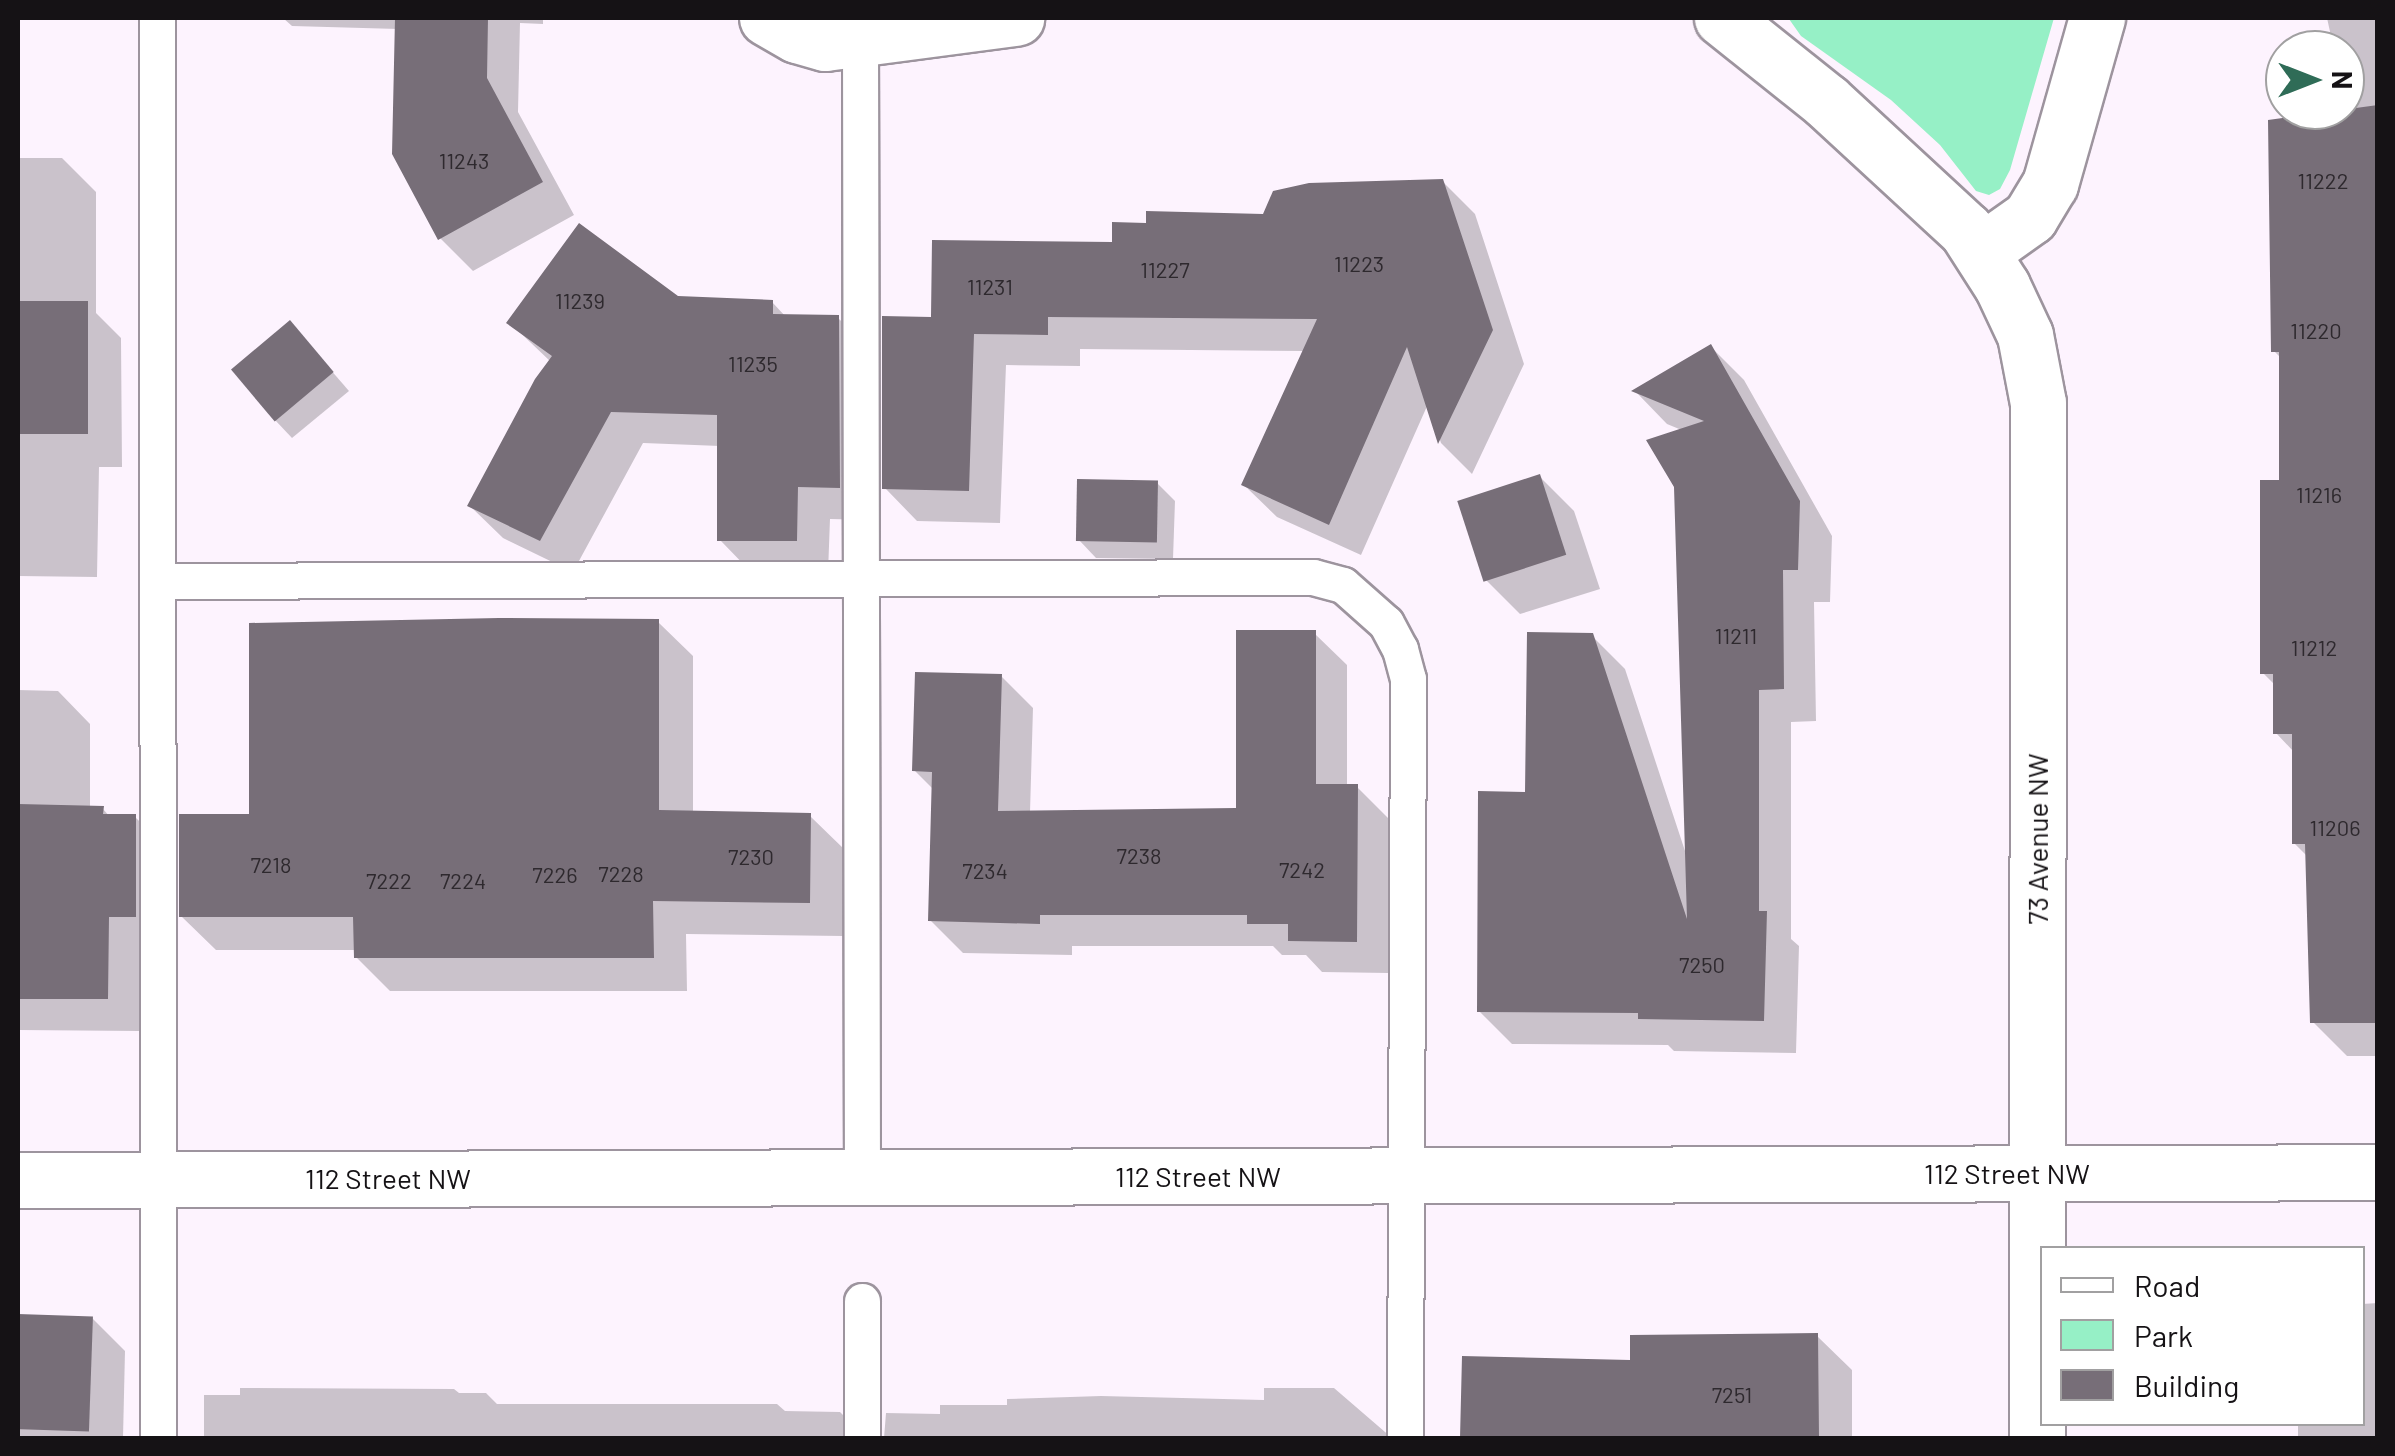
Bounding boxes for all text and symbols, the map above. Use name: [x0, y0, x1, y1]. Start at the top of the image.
north arrow: [2265, 30, 2365, 130]
text: N: [2326, 71, 2360, 89]
house number: 11243: [439, 148, 489, 174]
house number: 11222: [2298, 168, 2348, 194]
house number: 11223: [1334, 251, 1384, 277]
house number: 11227: [1140, 257, 1190, 283]
house number: 11231: [967, 274, 1013, 300]
house number: 11239: [555, 288, 605, 314]
house number: 11220: [2290, 318, 2342, 344]
house number: 11235: [728, 351, 778, 377]
house number: 11216: [2296, 482, 2342, 508]
house number: 11211: [1715, 623, 1757, 649]
house number: 11212: [2291, 635, 2337, 661]
street label: 73 Avenue NW: [2020, 753, 2054, 925]
house number: 11206: [2309, 815, 2361, 841]
house number: 7238: [1117, 843, 1161, 869]
house number: 7230: [728, 844, 774, 870]
house number: 7218: [250, 852, 292, 878]
house number: 7242: [1279, 857, 1325, 883]
house number: 7234: [962, 858, 1008, 884]
house number: 7228: [598, 861, 644, 887]
house number: 7226: [532, 862, 578, 888]
house number: 7222: [366, 868, 412, 894]
house number: 7224: [440, 868, 486, 894]
house number: 7250: [1679, 952, 1725, 978]
street label: 112 Street NW: [1924, 1156, 2090, 1190]
street label: 112 Street NW: [1115, 1159, 1281, 1193]
street label: 112 Street NW: [305, 1161, 471, 1195]
legend: [2040, 1246, 2365, 1426]
text: Road: [2134, 1267, 2200, 1303]
text: Park: [2134, 1317, 2193, 1353]
text: Building: [2134, 1367, 2239, 1403]
house number: 7251: [1712, 1382, 1752, 1408]

